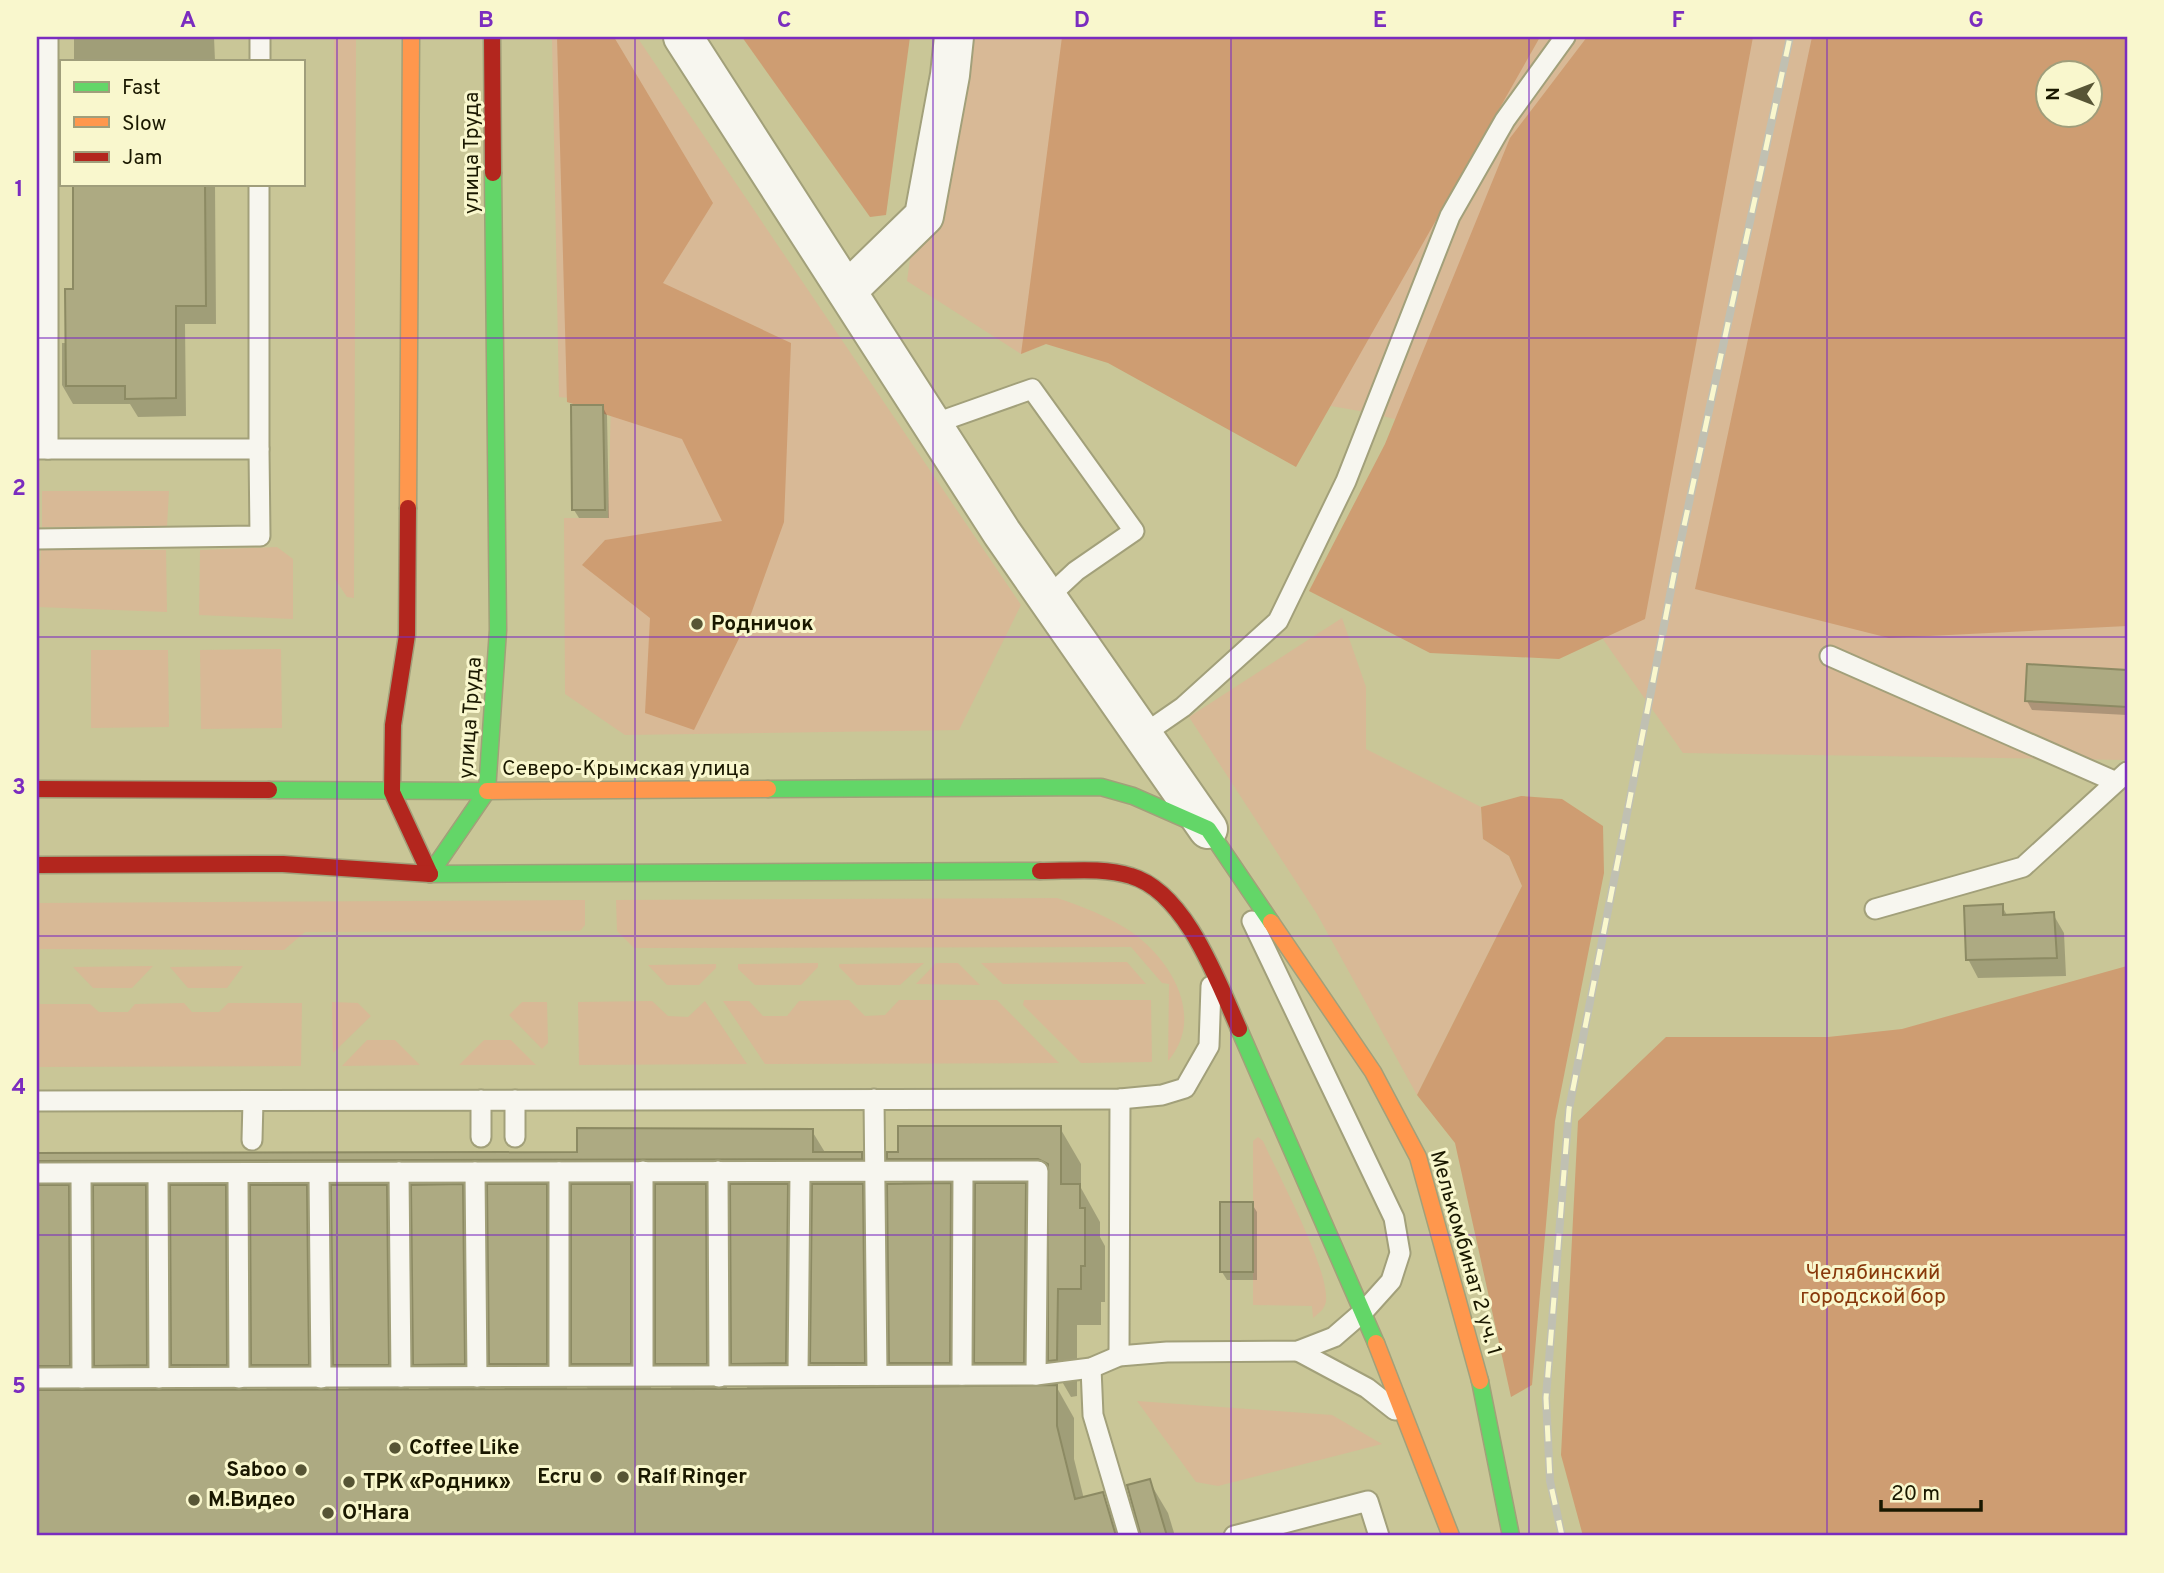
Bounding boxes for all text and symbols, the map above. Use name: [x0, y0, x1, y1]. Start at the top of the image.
text: A: [180, 7, 196, 36]
text: B: [478, 7, 494, 36]
text: C: [777, 7, 791, 36]
text: D: [1074, 7, 1090, 36]
text: E: [1373, 7, 1387, 36]
text: F: [1671, 7, 1685, 36]
text: G: [1968, 7, 1984, 36]
legend: [60, 60, 304, 186]
north arrow: [2035, 60, 2104, 130]
text: Fast: [122, 75, 161, 102]
text: N: [2042, 87, 2066, 101]
street label: улица Труда: [459, 92, 486, 214]
text: Slow: [122, 111, 167, 138]
text: Jam: [122, 145, 163, 172]
text: 1: [14, 176, 24, 205]
text: 2: [12, 475, 26, 504]
place label: Родничок: [711, 611, 814, 638]
marker: Родничок: [689, 616, 705, 632]
street label: улица Труда: [453, 656, 489, 780]
street label: Северо-Крымская улица: [502, 756, 750, 783]
text: 3: [12, 774, 26, 803]
text: 4: [12, 1074, 26, 1103]
street label: Мелькомбинат 2 уч. 1: [1423, 1148, 1507, 1358]
park label: Челябинский городской бор: [1800, 1260, 1946, 1311]
text: 5: [12, 1373, 26, 1402]
place label: Coffee Like: [409, 1435, 520, 1462]
marker: Coffee Like: [387, 1440, 403, 1456]
place label: Saboo: [226, 1457, 287, 1484]
marker: Saboo: [293, 1462, 309, 1478]
place label: Ecru: [537, 1464, 582, 1491]
place label: Ralf Ringer: [637, 1464, 747, 1491]
scale bar: [1881, 1468, 1980, 1512]
place label: ТРК «Родник»: [363, 1469, 511, 1496]
marker: Ecru: [588, 1469, 604, 1485]
marker: Ralf Ringer: [615, 1469, 631, 1485]
marker: ТРК «Родник»: [341, 1474, 357, 1490]
text: 20 m: [1891, 1481, 1940, 1508]
place label: М.Видео: [208, 1487, 295, 1514]
marker: М.Видео: [186, 1492, 202, 1508]
place label: O'Hara: [342, 1500, 410, 1527]
marker: O'Hara: [320, 1505, 336, 1521]

